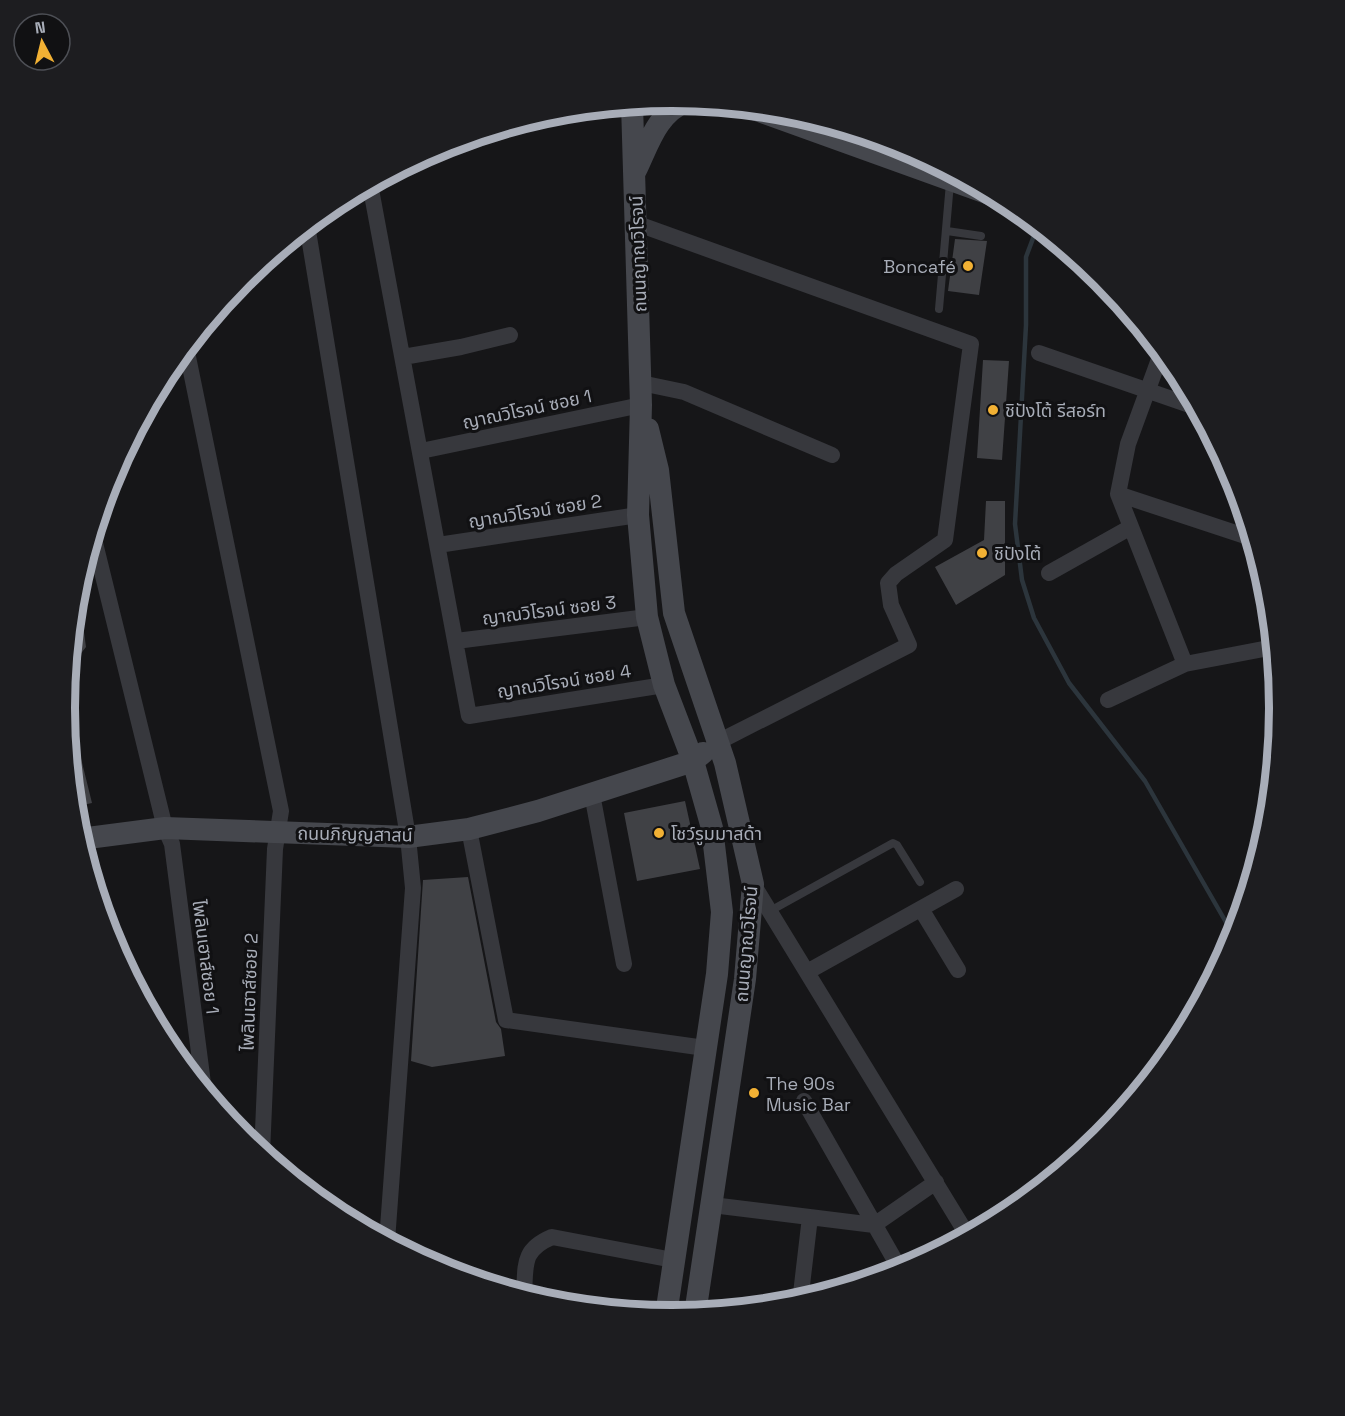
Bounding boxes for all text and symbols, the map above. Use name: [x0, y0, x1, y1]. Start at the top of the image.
north arrow: [12, 12, 72, 72]
text: N: [34, 17, 47, 39]
street label: ถนนญาณวิโรจน์: [624, 195, 652, 313]
place label: Boncafé: [883, 255, 956, 278]
marker: Boncafé: [961, 259, 975, 273]
street label: ญาณวิโรจน์ ซอย 1: [460, 384, 594, 434]
place label: ชิปังโต้ รีสอร์ท: [1005, 399, 1106, 422]
marker: ชิปังโต้ รีสอร์ท: [986, 403, 1000, 417]
street label: ญาณวิโรจน์ ซอย 2: [467, 489, 603, 533]
place label: ชิปังโต้: [994, 542, 1041, 565]
marker: ชิปังโต้: [975, 546, 989, 560]
street label: ญาณวิโรจน์ ซอย 3: [481, 590, 617, 630]
street label: ญาณวิโรจน์ ซอย 4: [495, 659, 633, 703]
street label: ถนนภิญญสาสน์: [297, 821, 413, 847]
place label: โชว์รูมมาสด้า: [671, 822, 762, 846]
marker: โชว์รูมมาสด้า: [652, 826, 666, 840]
street label: ถนนญาณวิโรจน์: [729, 885, 763, 1003]
street label: ไพลินเฮาส์ซอย 1: [187, 898, 224, 1015]
street label: ไพลินเฮาส์ซอย 2: [235, 932, 263, 1053]
place label: The 90s Music Bar: [766, 1072, 851, 1116]
marker: The 90s Music Bar: [747, 1086, 761, 1100]

